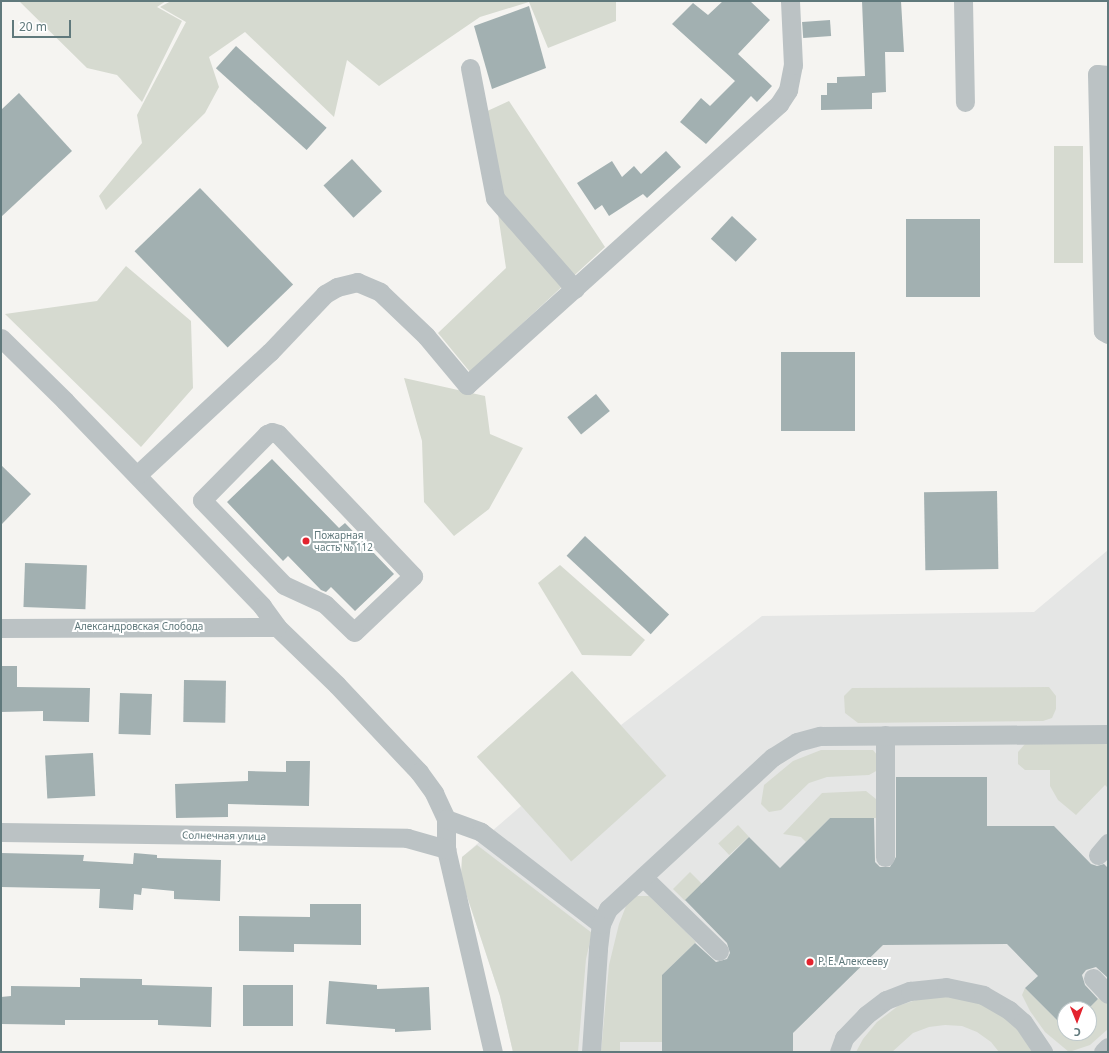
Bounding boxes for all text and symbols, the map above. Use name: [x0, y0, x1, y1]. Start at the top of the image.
scale bar: [14, 12, 73, 38]
text: 20 m: [19, 18, 47, 35]
place label: Пожарная часть № 112: [314, 529, 373, 552]
marker: Пожарная часть № 112: [301, 536, 311, 546]
street label: Александровская Слобода: [75, 621, 203, 633]
street label: Солнечная улица: [182, 829, 266, 843]
place label: Р. Е. Алексееву: [818, 956, 888, 968]
marker: Р. Е. Алексееву: [805, 957, 815, 967]
north arrow: [1057, 1001, 1097, 1041]
text: С: [1074, 1025, 1081, 1040]

